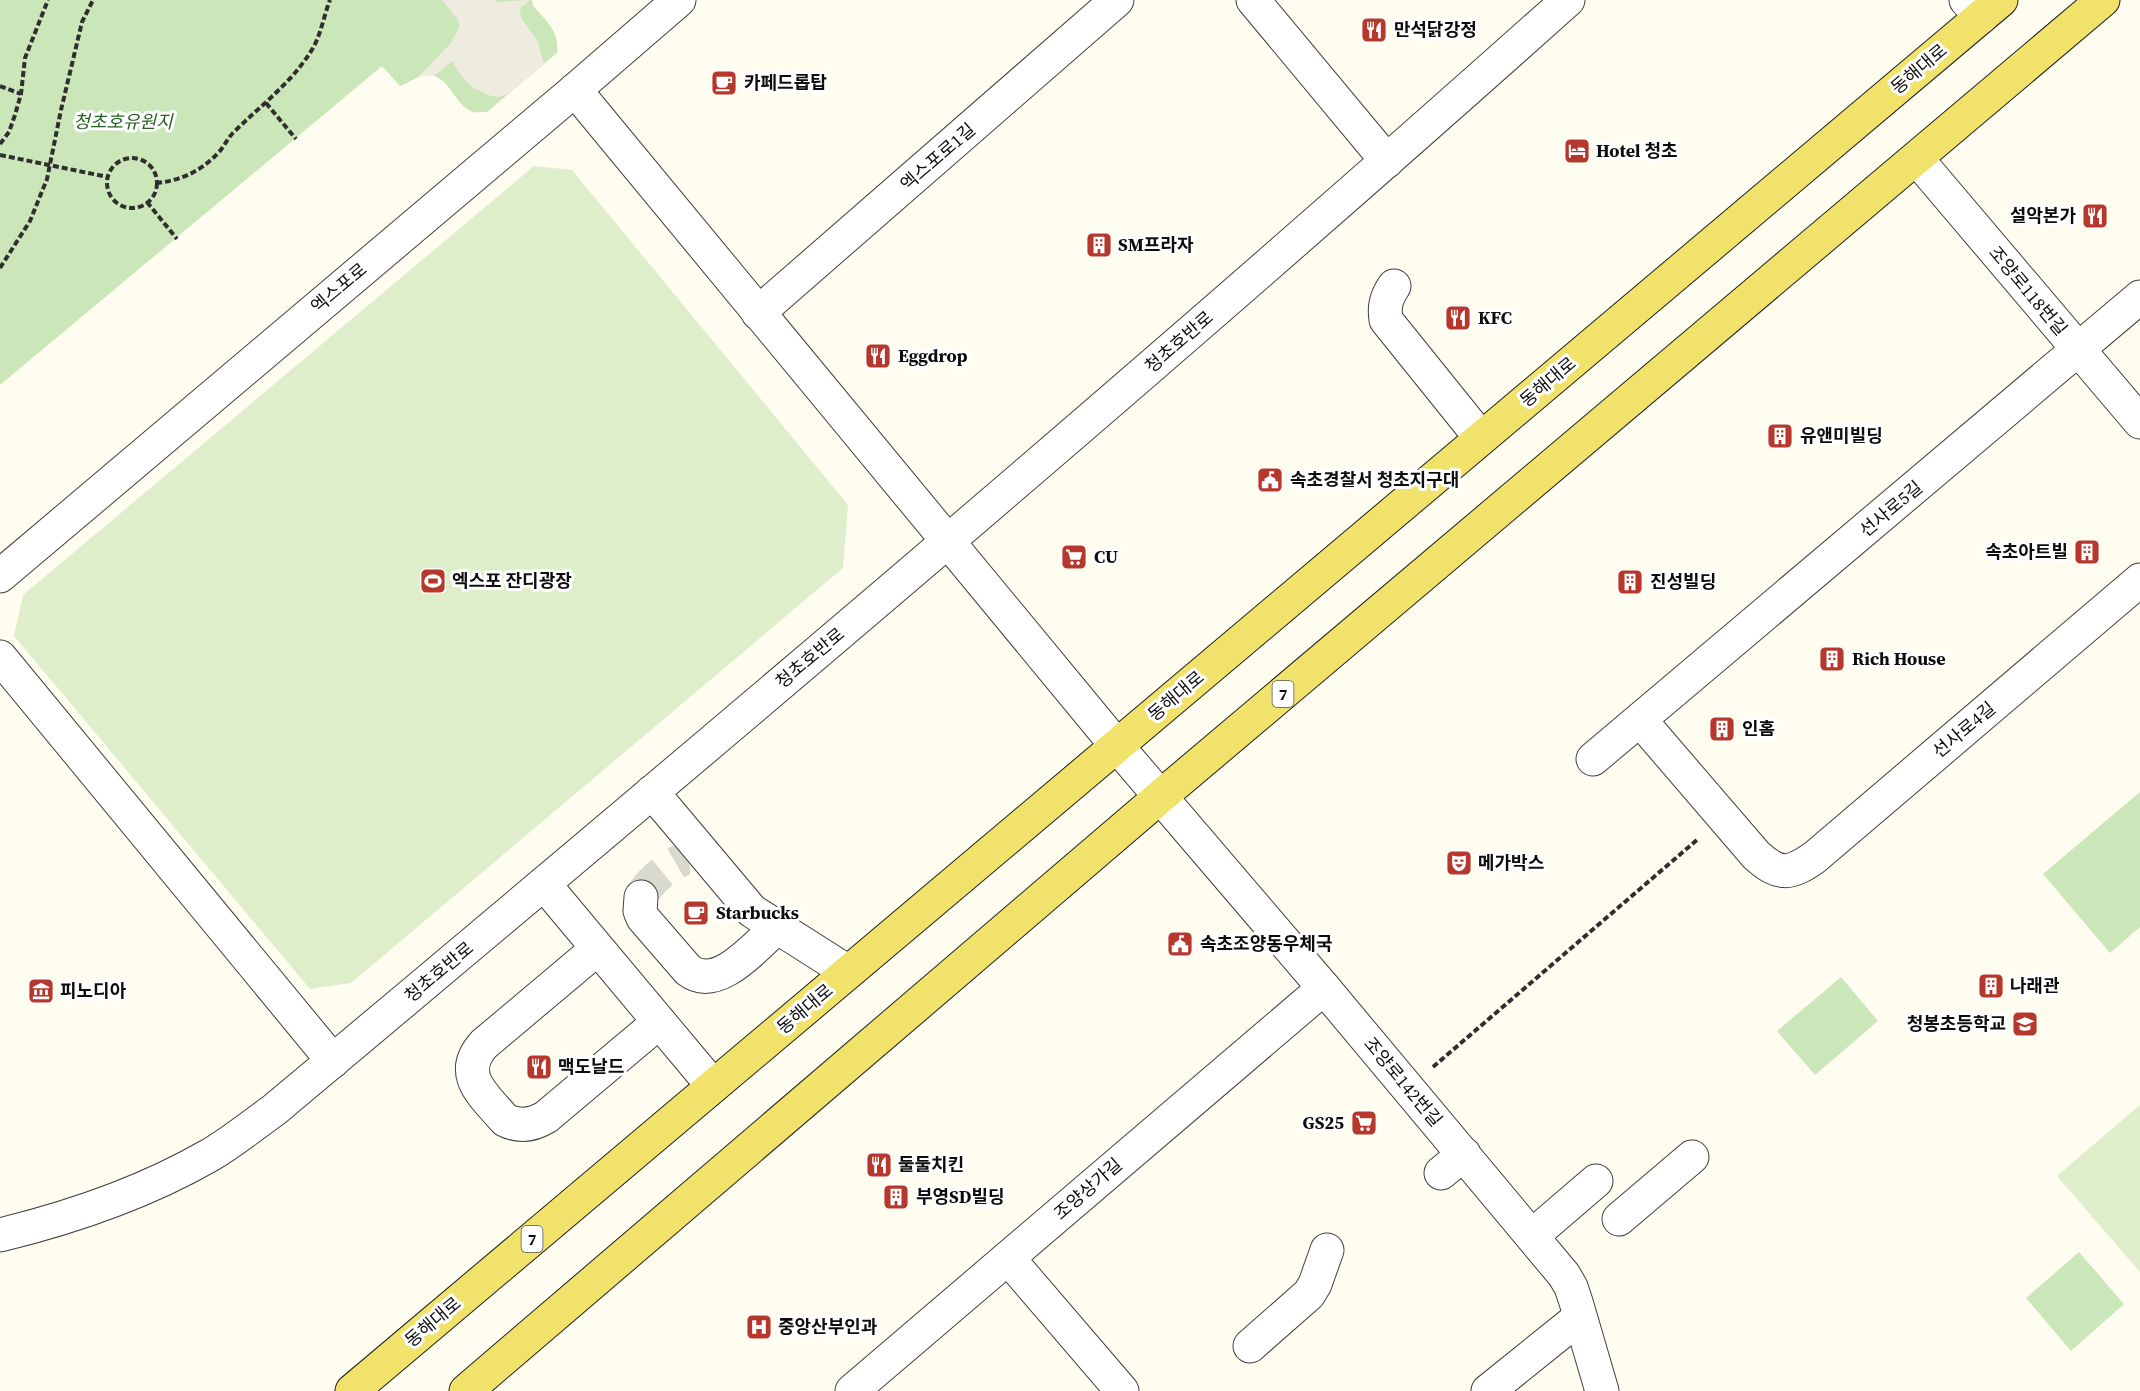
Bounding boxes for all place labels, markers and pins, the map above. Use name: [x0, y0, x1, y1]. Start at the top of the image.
restaurant icon: 만석닭강정: [1359, 15, 1389, 45]
place label: 만석닭강정: [1394, 17, 1477, 42]
cafe icon: 카페드롭탑: [709, 68, 739, 98]
place label: 카페드롭탑: [744, 70, 827, 95]
hotel icon: Hotel 청초: [1562, 136, 1592, 166]
place label: Hotel 청초: [1596, 138, 1678, 163]
restaurant icon: 설악본가: [2080, 201, 2110, 231]
place label: 설악본가: [2010, 203, 2076, 228]
building icon: SM프라자: [1084, 230, 1114, 260]
place label: SM프라자: [1118, 232, 1194, 257]
restaurant icon: KFC: [1443, 303, 1473, 333]
place label: KFC: [1478, 305, 1512, 330]
restaurant icon: Eggdrop: [863, 341, 893, 371]
place label: Eggdrop: [898, 343, 967, 368]
building icon: 유앤미빌딩: [1765, 421, 1795, 451]
place label: 유앤미빌딩: [1800, 423, 1883, 448]
public building icon: 속초경찰서 청초지구대: [1255, 465, 1285, 495]
place label: 속초경찰서 청초지구대: [1290, 467, 1459, 492]
building icon: 속초아트빌: [2072, 537, 2102, 567]
place label: 속초아트빌: [1985, 539, 2068, 564]
supermarket icon: CU: [1059, 542, 1089, 572]
place label: CU: [1094, 544, 1118, 569]
sports icon: 엑스포 잔디광장: [418, 566, 448, 596]
building icon: 진성빌딩: [1615, 567, 1645, 597]
place label: 엑스포 잔디광장: [452, 568, 572, 593]
place label: 진성빌딩: [1650, 569, 1716, 594]
building icon: Rich House: [1817, 644, 1847, 674]
place label: Rich House: [1852, 646, 1946, 671]
building icon: 인홈: [1707, 714, 1737, 744]
place label: 인홈: [1742, 716, 1775, 741]
theatre icon: 메가박스: [1444, 848, 1474, 878]
place label: 메가박스: [1478, 850, 1544, 875]
cafe icon: Starbucks: [681, 898, 711, 928]
place label: Starbucks: [716, 900, 799, 925]
public building icon: 속초조양동우체국: [1165, 929, 1195, 959]
place label: 속초조양동우체국: [1200, 931, 1332, 956]
building icon: 나래관: [1976, 971, 2006, 1001]
place label: 나래관: [2010, 973, 2060, 998]
museum icon: 피노디아: [26, 976, 56, 1006]
place label: 피노디아: [60, 978, 127, 1003]
school or university icon: 청봉초등학교: [2010, 1009, 2040, 1039]
place label: 청봉초등학교: [1907, 1011, 2006, 1036]
restaurant icon: 맥도날드: [524, 1052, 554, 1082]
place label: 맥도날드: [558, 1054, 624, 1079]
supermarket icon: GS25: [1349, 1108, 1379, 1138]
place label: GS25: [1303, 1110, 1344, 1135]
restaurant icon: 둘둘치킨: [864, 1150, 894, 1180]
place label: 둘둘치킨: [898, 1152, 964, 1177]
building icon: 부영SD빌딩: [881, 1182, 911, 1212]
place label: 부영SD빌딩: [916, 1184, 1005, 1209]
hospital icon: 중앙산부인과: [744, 1312, 774, 1342]
place label: 중앙산부인과: [778, 1314, 878, 1339]

